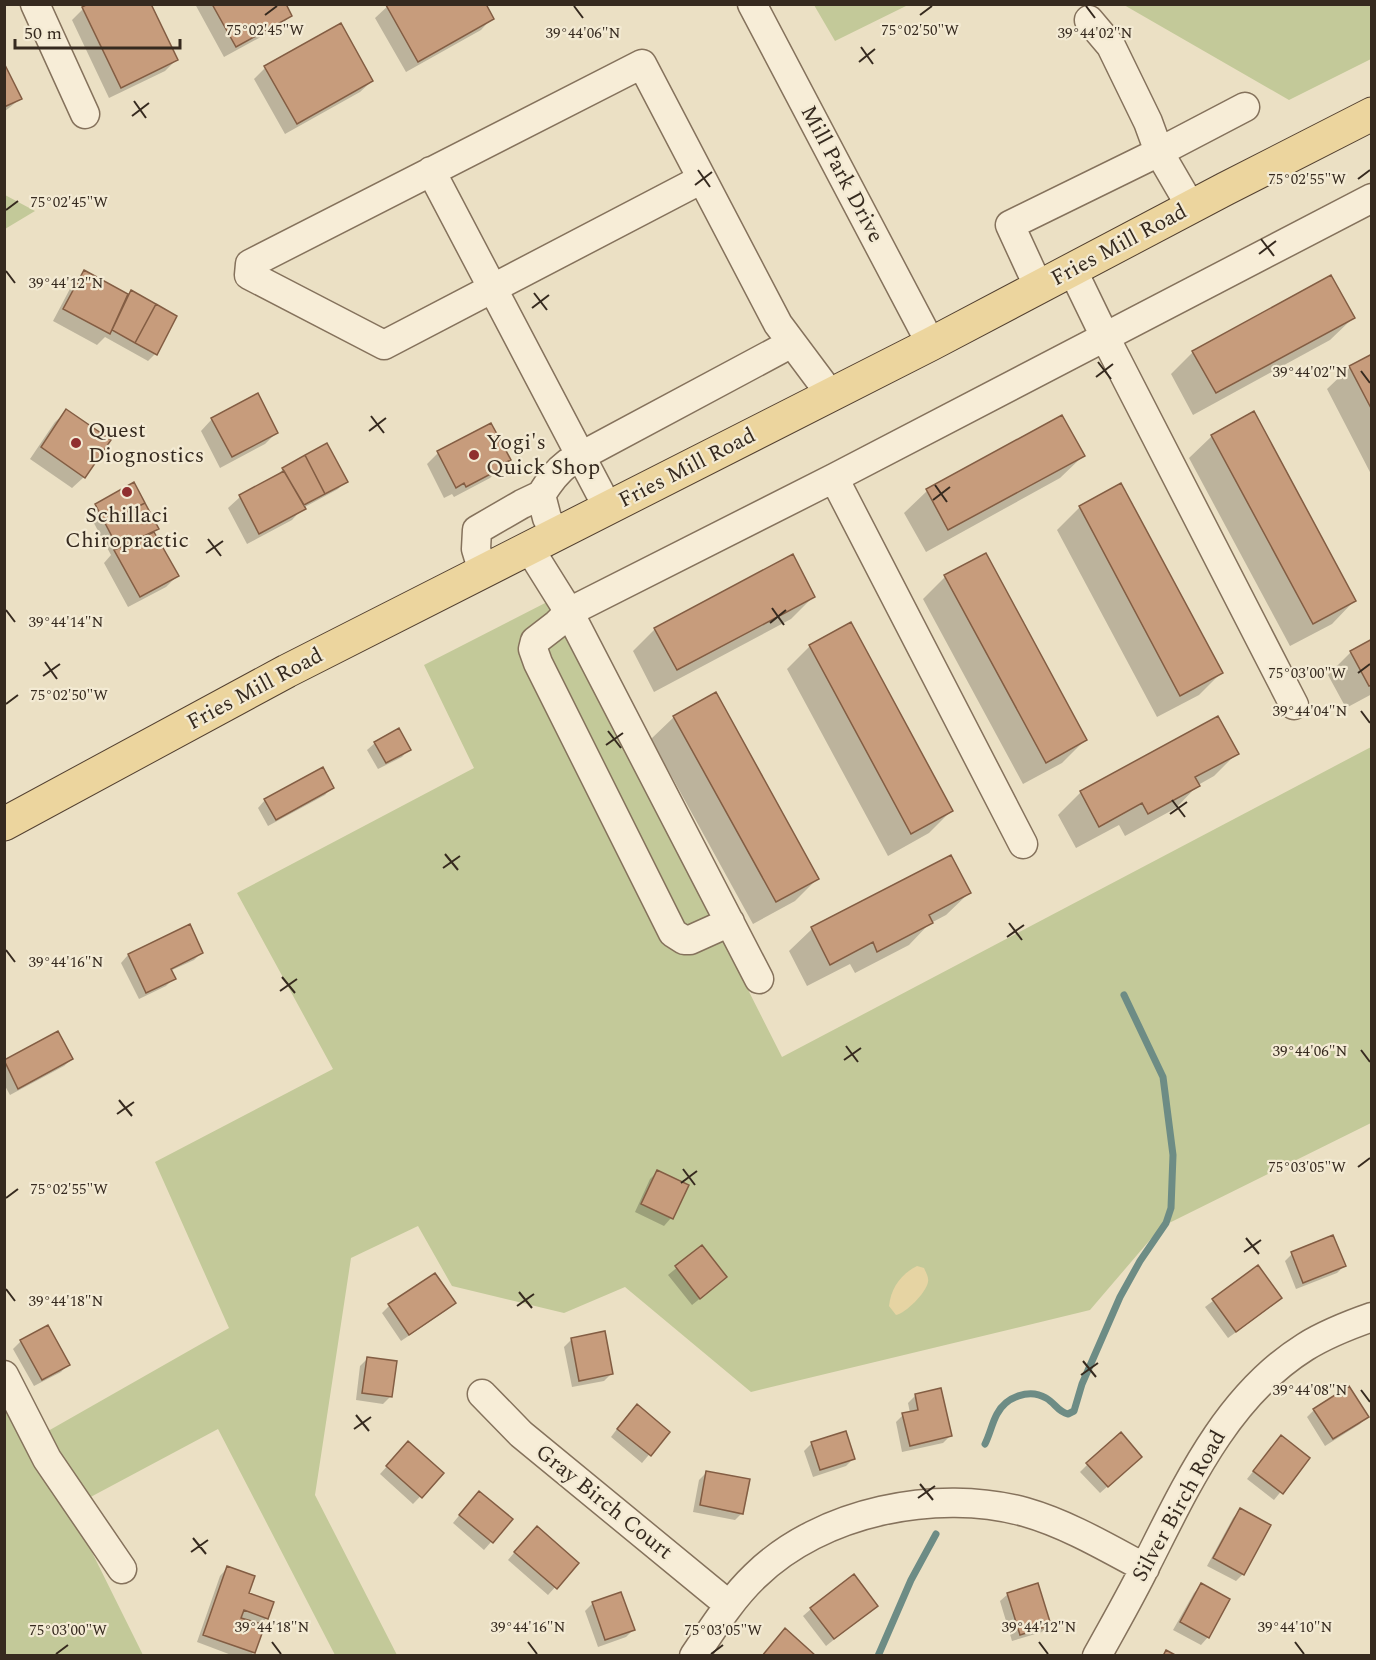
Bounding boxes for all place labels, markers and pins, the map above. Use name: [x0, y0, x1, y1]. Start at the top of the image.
place label: Quest Diognostics: [88, 414, 204, 472]
place label: Yogi's Quick Shop: [486, 426, 600, 484]
marker: Quest Diognostics: [69, 436, 83, 450]
marker: Yogi's Quick Shop: [467, 448, 481, 462]
marker: Schillaci Chiropractic: [120, 485, 134, 499]
place label: Schillaci Chiropractic: [65, 499, 189, 557]

